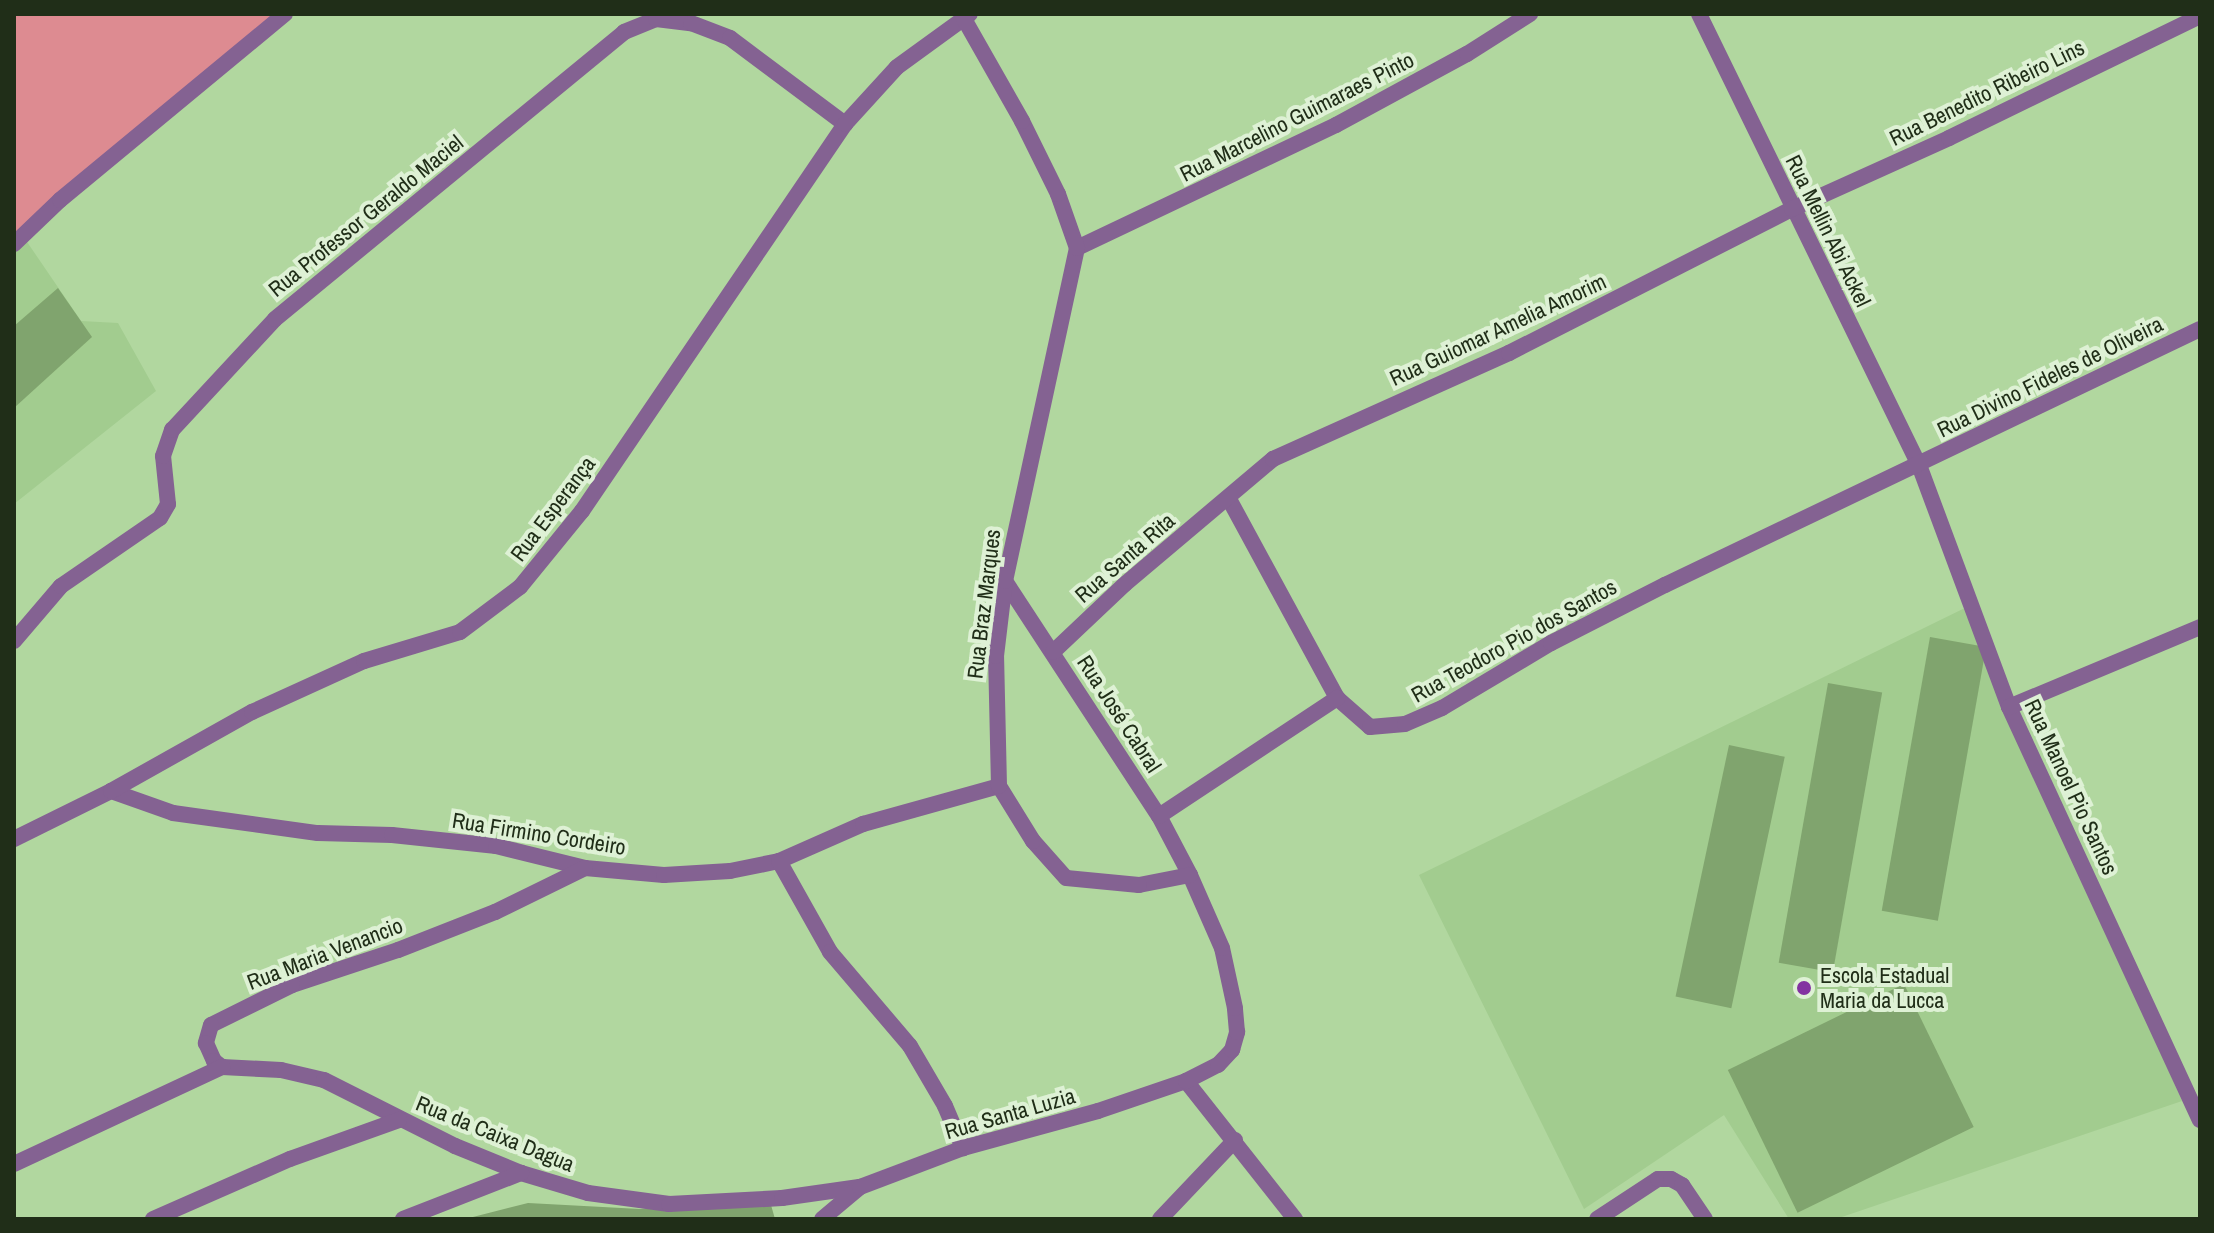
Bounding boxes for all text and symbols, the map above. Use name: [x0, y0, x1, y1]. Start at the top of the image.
street label: Rua Benedito Ribeiro Lins: [1885, 34, 2089, 152]
street label: Rua Marcelino Guimaraes Pinto: [1176, 47, 1418, 187]
street label: Rua Professor Geraldo Maciel: [263, 129, 469, 303]
street label: Rua Mellin Abi Ackel: [1779, 150, 1877, 312]
street label: Rua Guiomar Amelia Amorim: [1385, 268, 1611, 392]
street label: Rua Divino Fideles de Oliveira: [1933, 311, 2167, 443]
street label: Rua Esperança: [505, 451, 601, 567]
street label: Rua Santa Rita: [1070, 508, 1180, 608]
street label: Rua Braz Marques: [962, 528, 1006, 680]
street label: Rua Teodoro Pio dos Santos: [1407, 574, 1621, 708]
street label: Rua José Cabral: [1071, 650, 1167, 778]
street label: Rua Manoel Pio Santos: [2019, 695, 2123, 879]
street label: Rua Firmino Cordeiro: [450, 807, 628, 861]
street label: Rua Maria Venancio: [243, 912, 407, 996]
place label: Escola Estadual Maria da Lucca: [1820, 962, 1949, 1014]
marker: Escola Estadual Maria da Lucca: [1795, 979, 1813, 997]
street label: Rua Santa Luzia: [942, 1083, 1078, 1145]
street label: Rua da Caixa Dagua: [412, 1090, 578, 1178]

